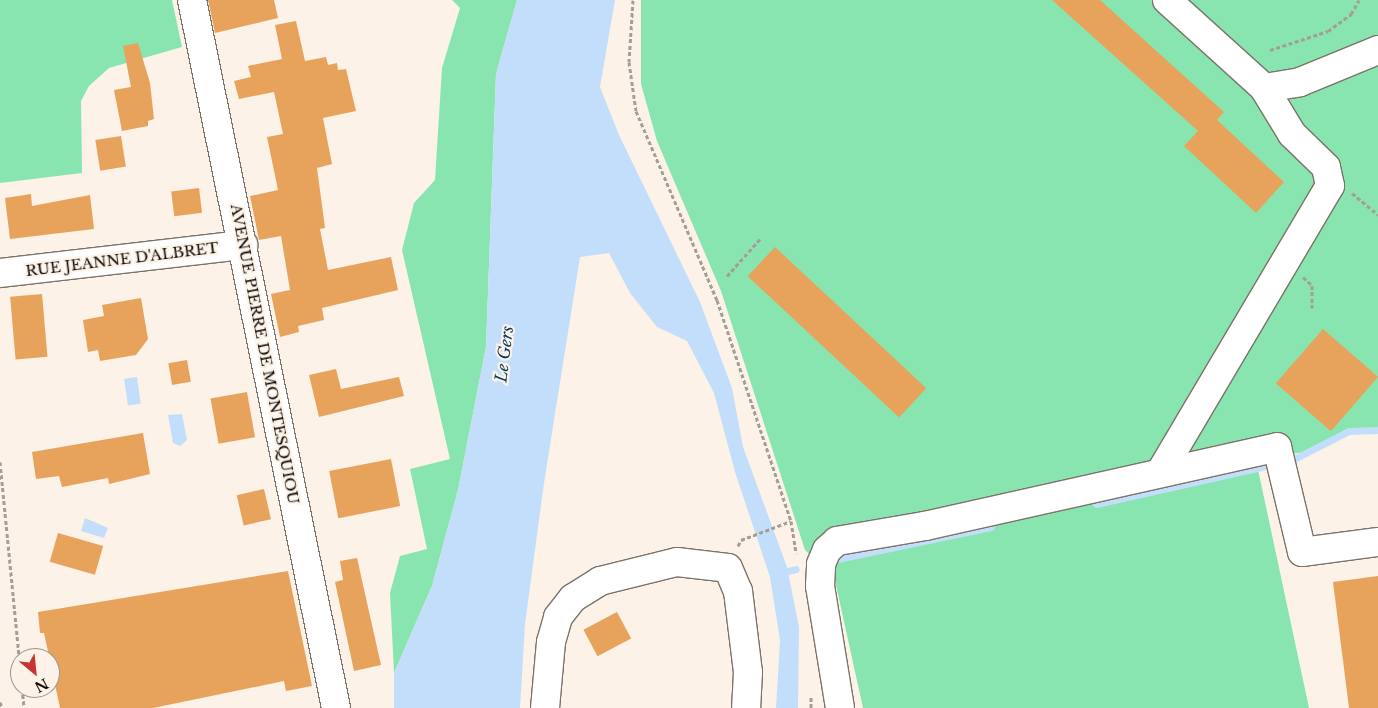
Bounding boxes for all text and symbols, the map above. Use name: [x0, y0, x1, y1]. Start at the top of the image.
street label: AVENUE PIERRE DE MONTESQUIOU: [227, 202, 303, 506]
street label: RUE JEANNE D'ALBRET: [25, 238, 219, 280]
water label: Le Gers: [491, 325, 517, 383]
north arrow: [10, 648, 60, 698]
text: N: [32, 674, 52, 696]

